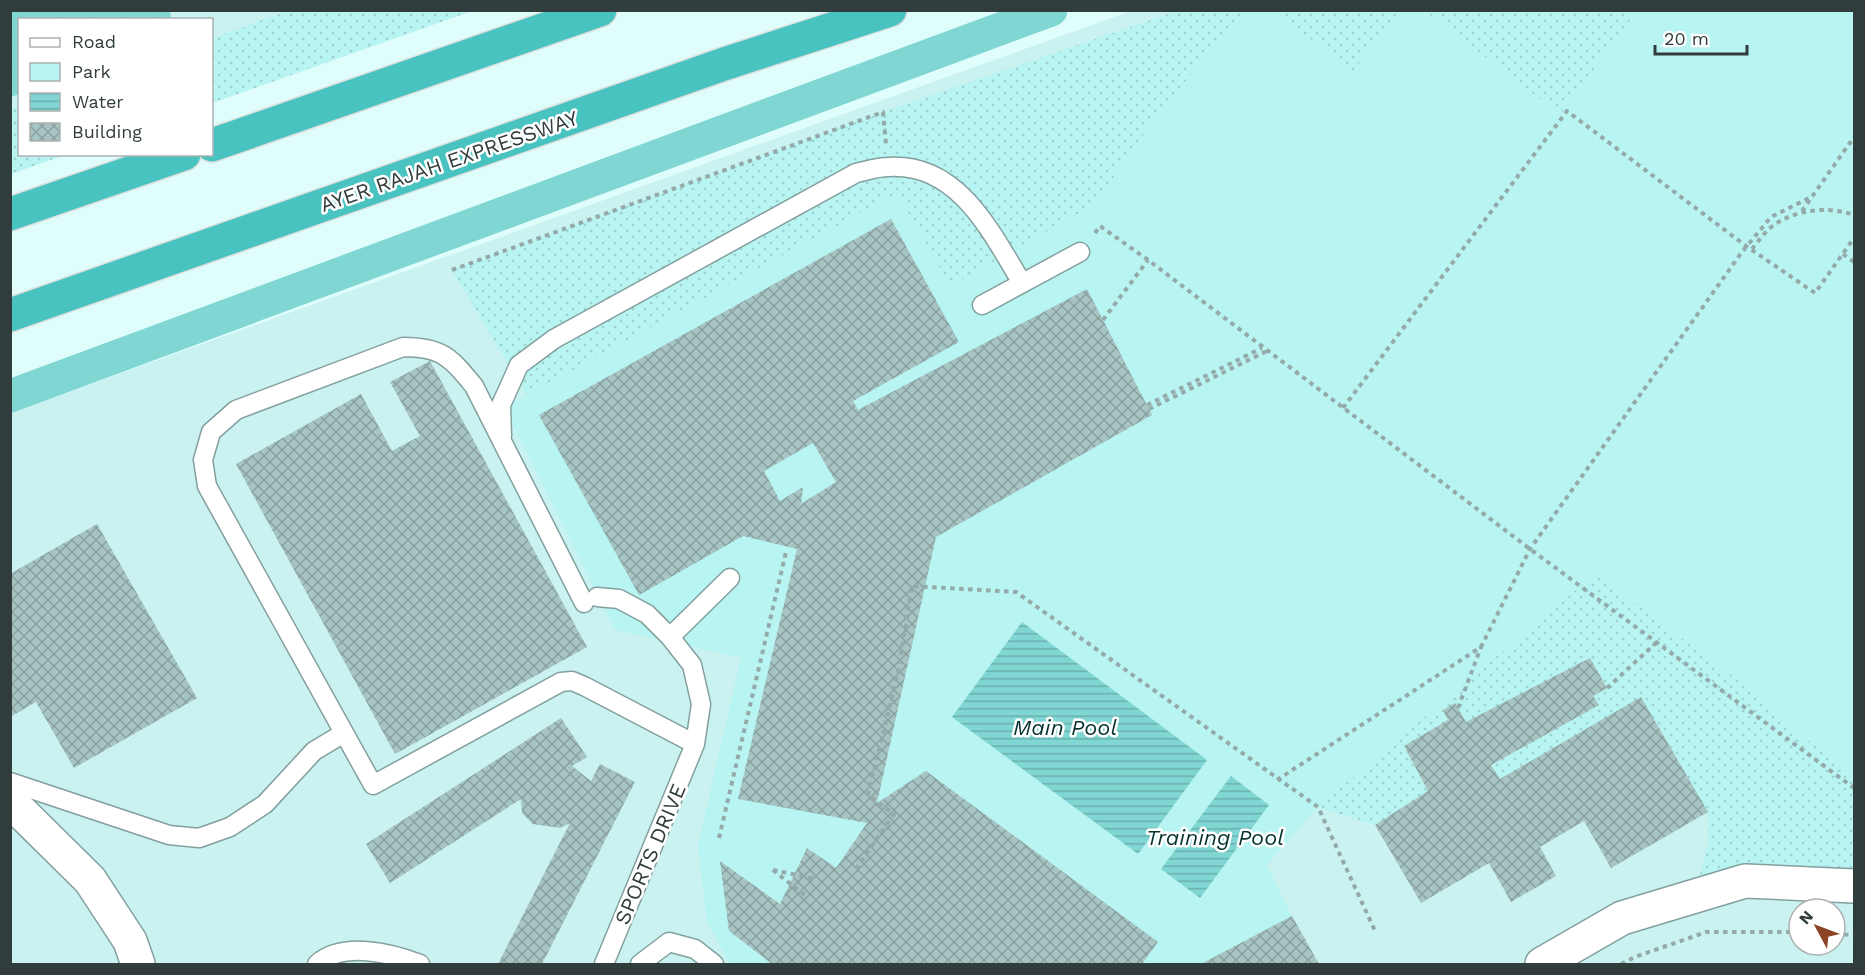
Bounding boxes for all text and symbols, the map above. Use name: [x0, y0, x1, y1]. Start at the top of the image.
legend: [18, 18, 213, 156]
scale bar: [1655, 18, 1746, 56]
text: 20 m: [1664, 28, 1709, 49]
text: Road: [72, 31, 116, 52]
text: Park: [72, 61, 111, 82]
text: Water: [72, 91, 124, 112]
street label: AYER RAJAH EXPRESSWAY: [317, 105, 581, 217]
text: Building: [72, 121, 142, 142]
water label: Main Pool: [1013, 715, 1117, 740]
street label: SPORTS DRIVE: [609, 780, 691, 928]
water label: Training Pool: [1146, 825, 1284, 850]
north arrow: [1787, 897, 1847, 957]
text: N: [1795, 907, 1817, 928]

